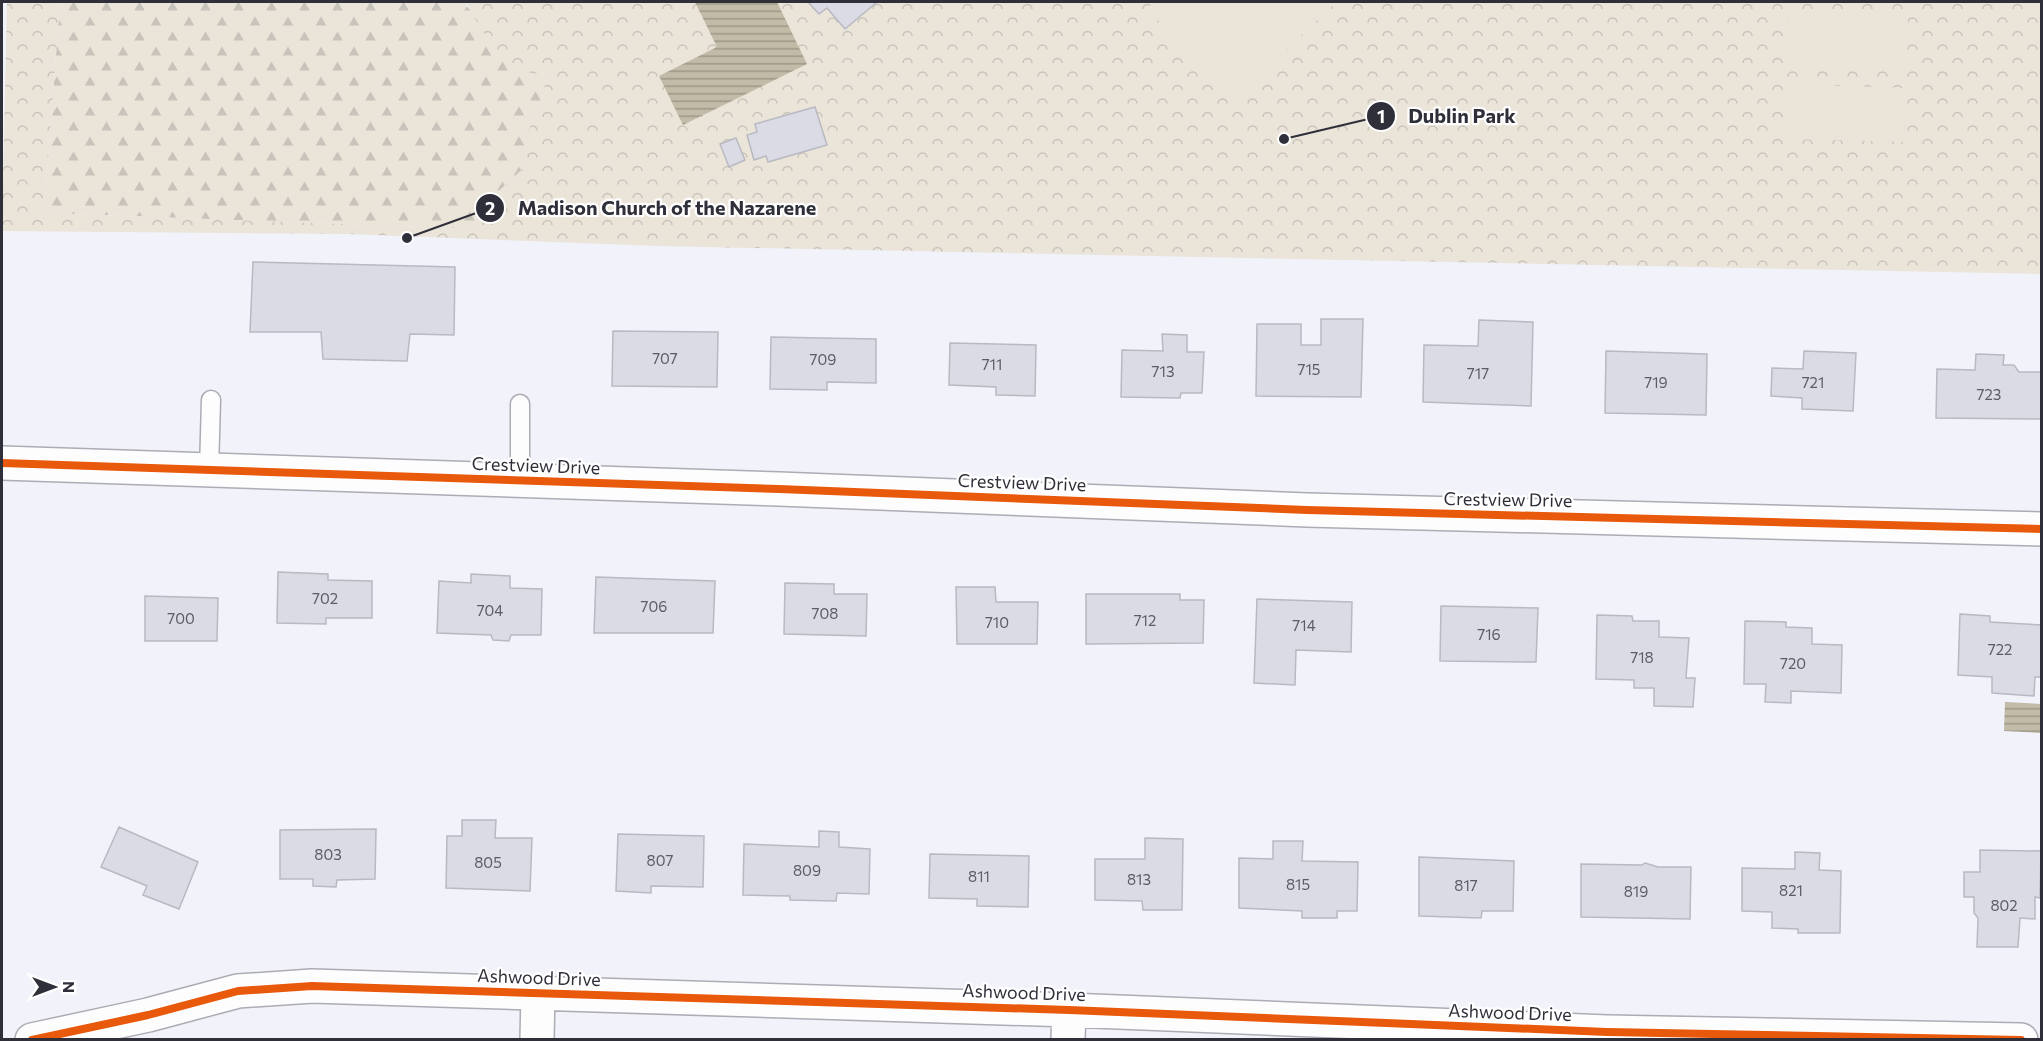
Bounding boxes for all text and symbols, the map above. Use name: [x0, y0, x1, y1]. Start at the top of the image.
callout: Dublin Park: [1366, 97, 1528, 135]
text: Dublin Park: [1408, 103, 1516, 127]
text: 1: [1377, 105, 1385, 127]
callout: Madison Church of the Nazarene: [475, 189, 828, 227]
text: Madison Church of the Nazarene: [518, 195, 816, 219]
text: 2: [485, 197, 495, 219]
house number: 707: [652, 349, 678, 367]
house number: 709: [810, 350, 836, 368]
house number: 711: [982, 355, 1002, 373]
house number: 715: [1298, 360, 1320, 378]
house number: 713: [1152, 362, 1174, 380]
house number: 717: [1467, 364, 1489, 382]
house number: 719: [1644, 373, 1668, 391]
house number: 721: [1802, 373, 1824, 391]
house number: 723: [1977, 385, 2001, 403]
street label: Crestview Drive: [471, 452, 601, 478]
street label: Crestview Drive: [957, 469, 1087, 495]
street label: Crestview Drive: [1443, 487, 1573, 511]
house number: 702: [312, 589, 338, 607]
house number: 706: [641, 597, 667, 615]
house number: 704: [477, 601, 503, 619]
house number: 708: [812, 604, 838, 622]
house number: 700: [167, 609, 195, 627]
house number: 712: [1134, 611, 1156, 629]
house number: 710: [985, 613, 1009, 631]
house number: 714: [1292, 616, 1316, 634]
house number: 716: [1477, 625, 1501, 643]
house number: 722: [1988, 640, 2012, 658]
house number: 718: [1630, 648, 1654, 666]
house number: 720: [1780, 654, 1806, 672]
house number: 803: [314, 845, 342, 863]
house number: 807: [647, 851, 673, 869]
house number: 805: [474, 853, 502, 871]
house number: 809: [793, 861, 821, 879]
house number: 811: [968, 867, 990, 885]
house number: 813: [1127, 870, 1151, 888]
house number: 815: [1286, 875, 1310, 893]
house number: 817: [1454, 876, 1478, 894]
house number: 821: [1779, 881, 1803, 899]
house number: 819: [1624, 882, 1648, 900]
house number: 802: [1990, 896, 2018, 914]
north arrow: [24, 957, 84, 1017]
street label: Ashwood Drive: [477, 964, 601, 990]
street label: Ashwood Drive: [962, 979, 1086, 1005]
text: N: [60, 981, 79, 993]
street label: Ashwood Drive: [1448, 999, 1572, 1025]

